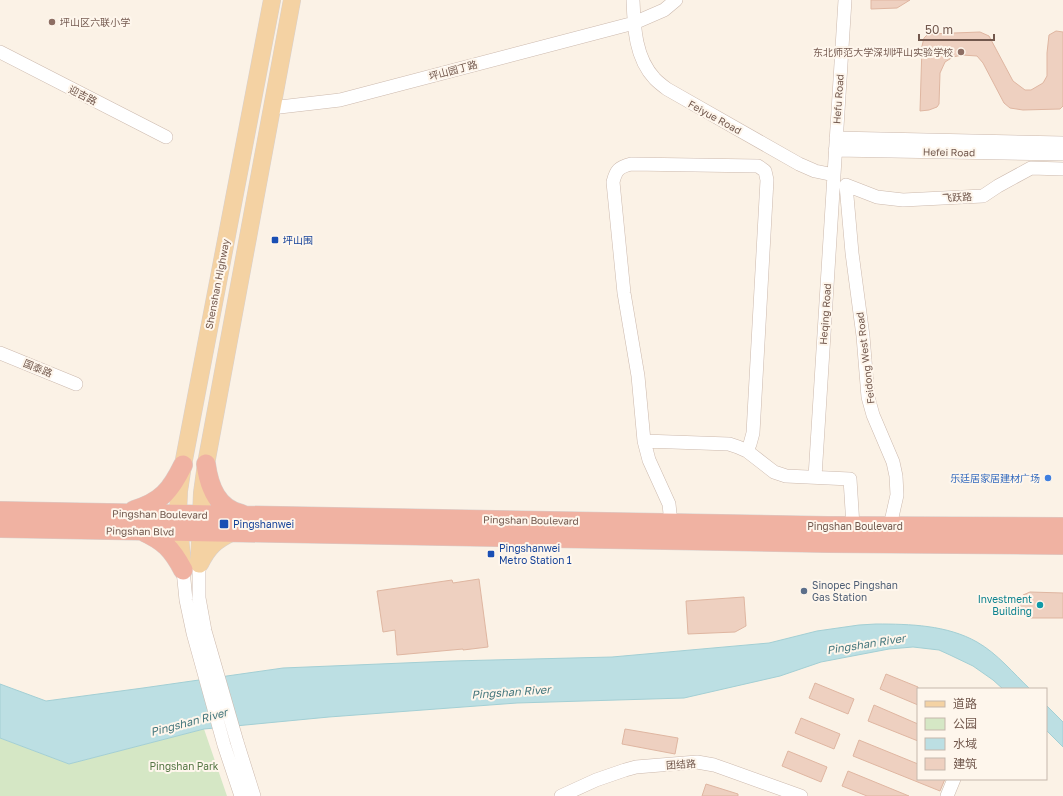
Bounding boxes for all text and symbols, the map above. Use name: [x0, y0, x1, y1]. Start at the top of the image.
place label: 坪山区六联小学: [60, 16, 130, 28]
scale bar: [919, 16, 994, 42]
marker: 坪山区六联小学: [47, 17, 57, 27]
text: 50 m: [925, 22, 953, 37]
place label: 东北师范大学深圳坪山实验学校: [813, 46, 953, 58]
marker: 东北师范大学深圳坪山实验学校: [956, 47, 966, 57]
street label: 坪山园丁路: [427, 58, 479, 82]
street label: Hefu Road: [830, 74, 846, 124]
street label: 迎吉路: [67, 83, 99, 107]
street label: Feiyue Road: [686, 98, 744, 136]
street label: Hefei Road: [923, 146, 975, 158]
street label: 飞跃路: [942, 190, 972, 204]
place label: 坪山围: [283, 234, 313, 246]
marker: 坪山围: [270, 235, 280, 245]
street label: Shenshan Highway: [202, 237, 232, 330]
street label: Heqing Road: [817, 283, 833, 345]
street label: Feidong West Road: [853, 311, 877, 405]
street label: 国泰路: [22, 357, 54, 379]
place label: 乐廷居家居建材广场: [950, 472, 1040, 484]
marker: 乐廷居家居建材广场: [1043, 473, 1053, 483]
street label: Pingshan Boulevard: [112, 507, 208, 521]
street label: Pingshan Boulevard: [483, 513, 579, 527]
marker: Pingshanwei: [218, 518, 230, 530]
place label: Pingshanwei: [233, 518, 294, 530]
street label: Pingshan Boulevard: [807, 520, 903, 532]
street label: Pingshan Blvd: [106, 524, 174, 538]
place label: Pingshanwei Metro Station 1: [499, 542, 572, 566]
marker: Pingshanwei Metro Station 1: [486, 549, 496, 559]
place label: Sinopec Pingshan Gas Station: [812, 579, 898, 603]
marker: Sinopec Pingshan Gas Station: [799, 586, 809, 596]
place label: Investment Building: [978, 593, 1032, 617]
marker: Investment Building: [1035, 600, 1045, 610]
water label: Pingshan River: [826, 631, 908, 657]
water label: Pingshan River: [471, 682, 553, 702]
legend: [917, 688, 1047, 780]
text: 道路: [953, 696, 977, 711]
water label: Pingshan River: [149, 705, 231, 739]
text: 公园: [953, 716, 977, 731]
text: 水域: [953, 736, 977, 751]
text: 建筑: [953, 756, 977, 771]
street label: 团结路: [666, 757, 696, 771]
park label: Pingshan Park: [150, 760, 219, 772]

